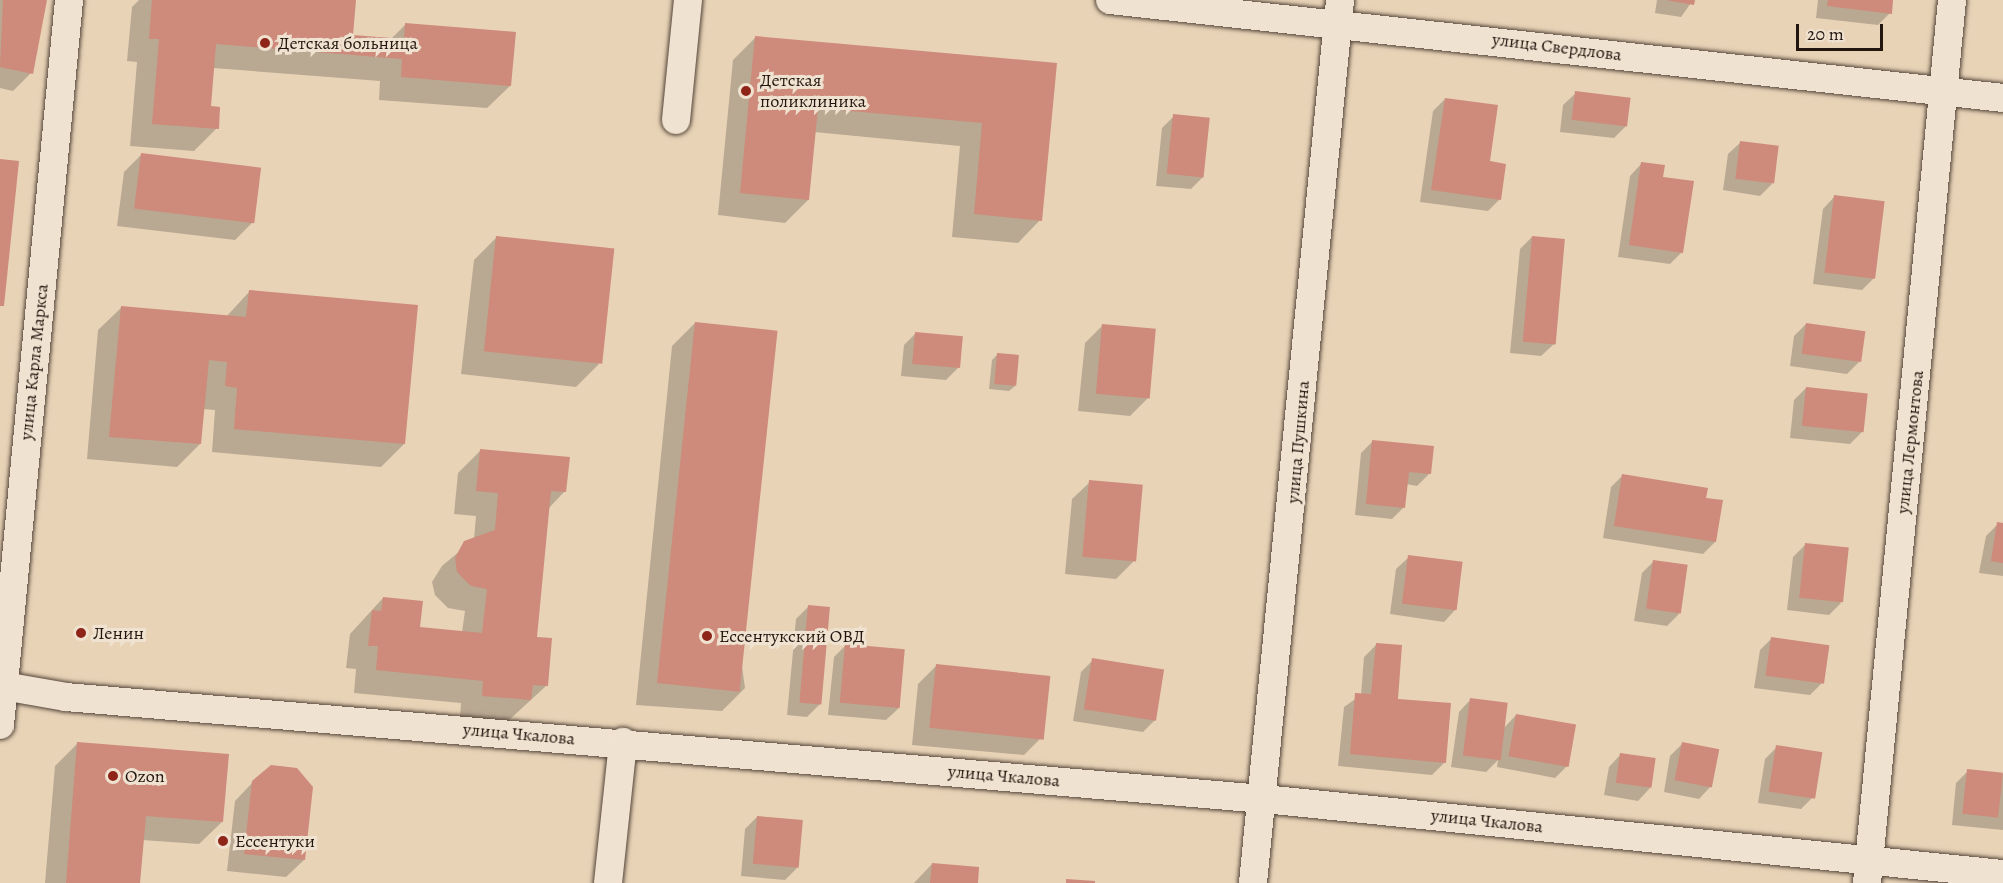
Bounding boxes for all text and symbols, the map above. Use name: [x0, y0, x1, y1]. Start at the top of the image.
scale bar: [1799, 12, 1886, 50]
text: 20 m: [1807, 22, 1844, 46]
street label: улица Свердлова: [1491, 28, 1623, 66]
place label: Детская больница: [278, 32, 418, 54]
marker: Детская больница: [256, 34, 274, 52]
place label: Детская поликлиника: [760, 70, 866, 112]
marker: Детская поликлиника: [737, 82, 755, 100]
street label: улица Карла Маркса: [15, 283, 53, 441]
street label: улица Лермонтова: [1892, 369, 1928, 515]
street label: улица Пушкина: [1282, 380, 1314, 504]
place label: Ленин: [93, 622, 144, 644]
place label: Ессентукский ОВД: [719, 625, 865, 647]
marker: Ленин: [74, 626, 88, 640]
marker: Ессентукский ОВД: [700, 629, 714, 643]
street label: улица Чкалова: [462, 718, 576, 750]
street label: улица Чкалова: [947, 760, 1061, 792]
place label: Ozon: [125, 765, 165, 787]
marker: Ozon: [106, 769, 120, 783]
street label: улица Чкалова: [1430, 804, 1544, 838]
place label: Ессентуки: [235, 830, 315, 852]
marker: Ессентуки: [216, 834, 230, 848]

